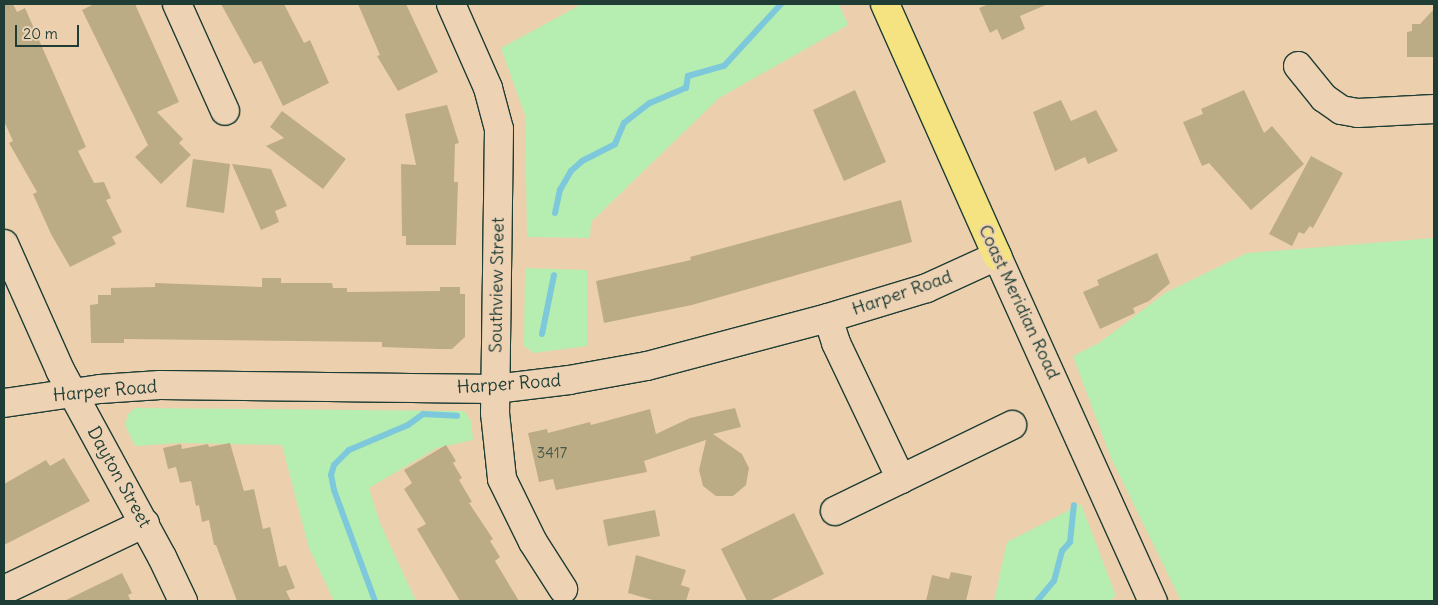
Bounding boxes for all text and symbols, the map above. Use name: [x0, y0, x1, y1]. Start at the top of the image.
scale bar: [18, 15, 81, 47]
text: 20 m: [23, 24, 58, 43]
street label: Southview Street: [485, 217, 509, 353]
street label: Coast Meridian Road: [974, 221, 1064, 383]
street label: Harper Road: [849, 266, 955, 320]
street label: Harper Road: [456, 370, 562, 398]
street label: Harper Road: [52, 376, 158, 406]
street label: Dayton Street: [82, 423, 156, 531]
house number: 3417: [537, 444, 567, 462]

